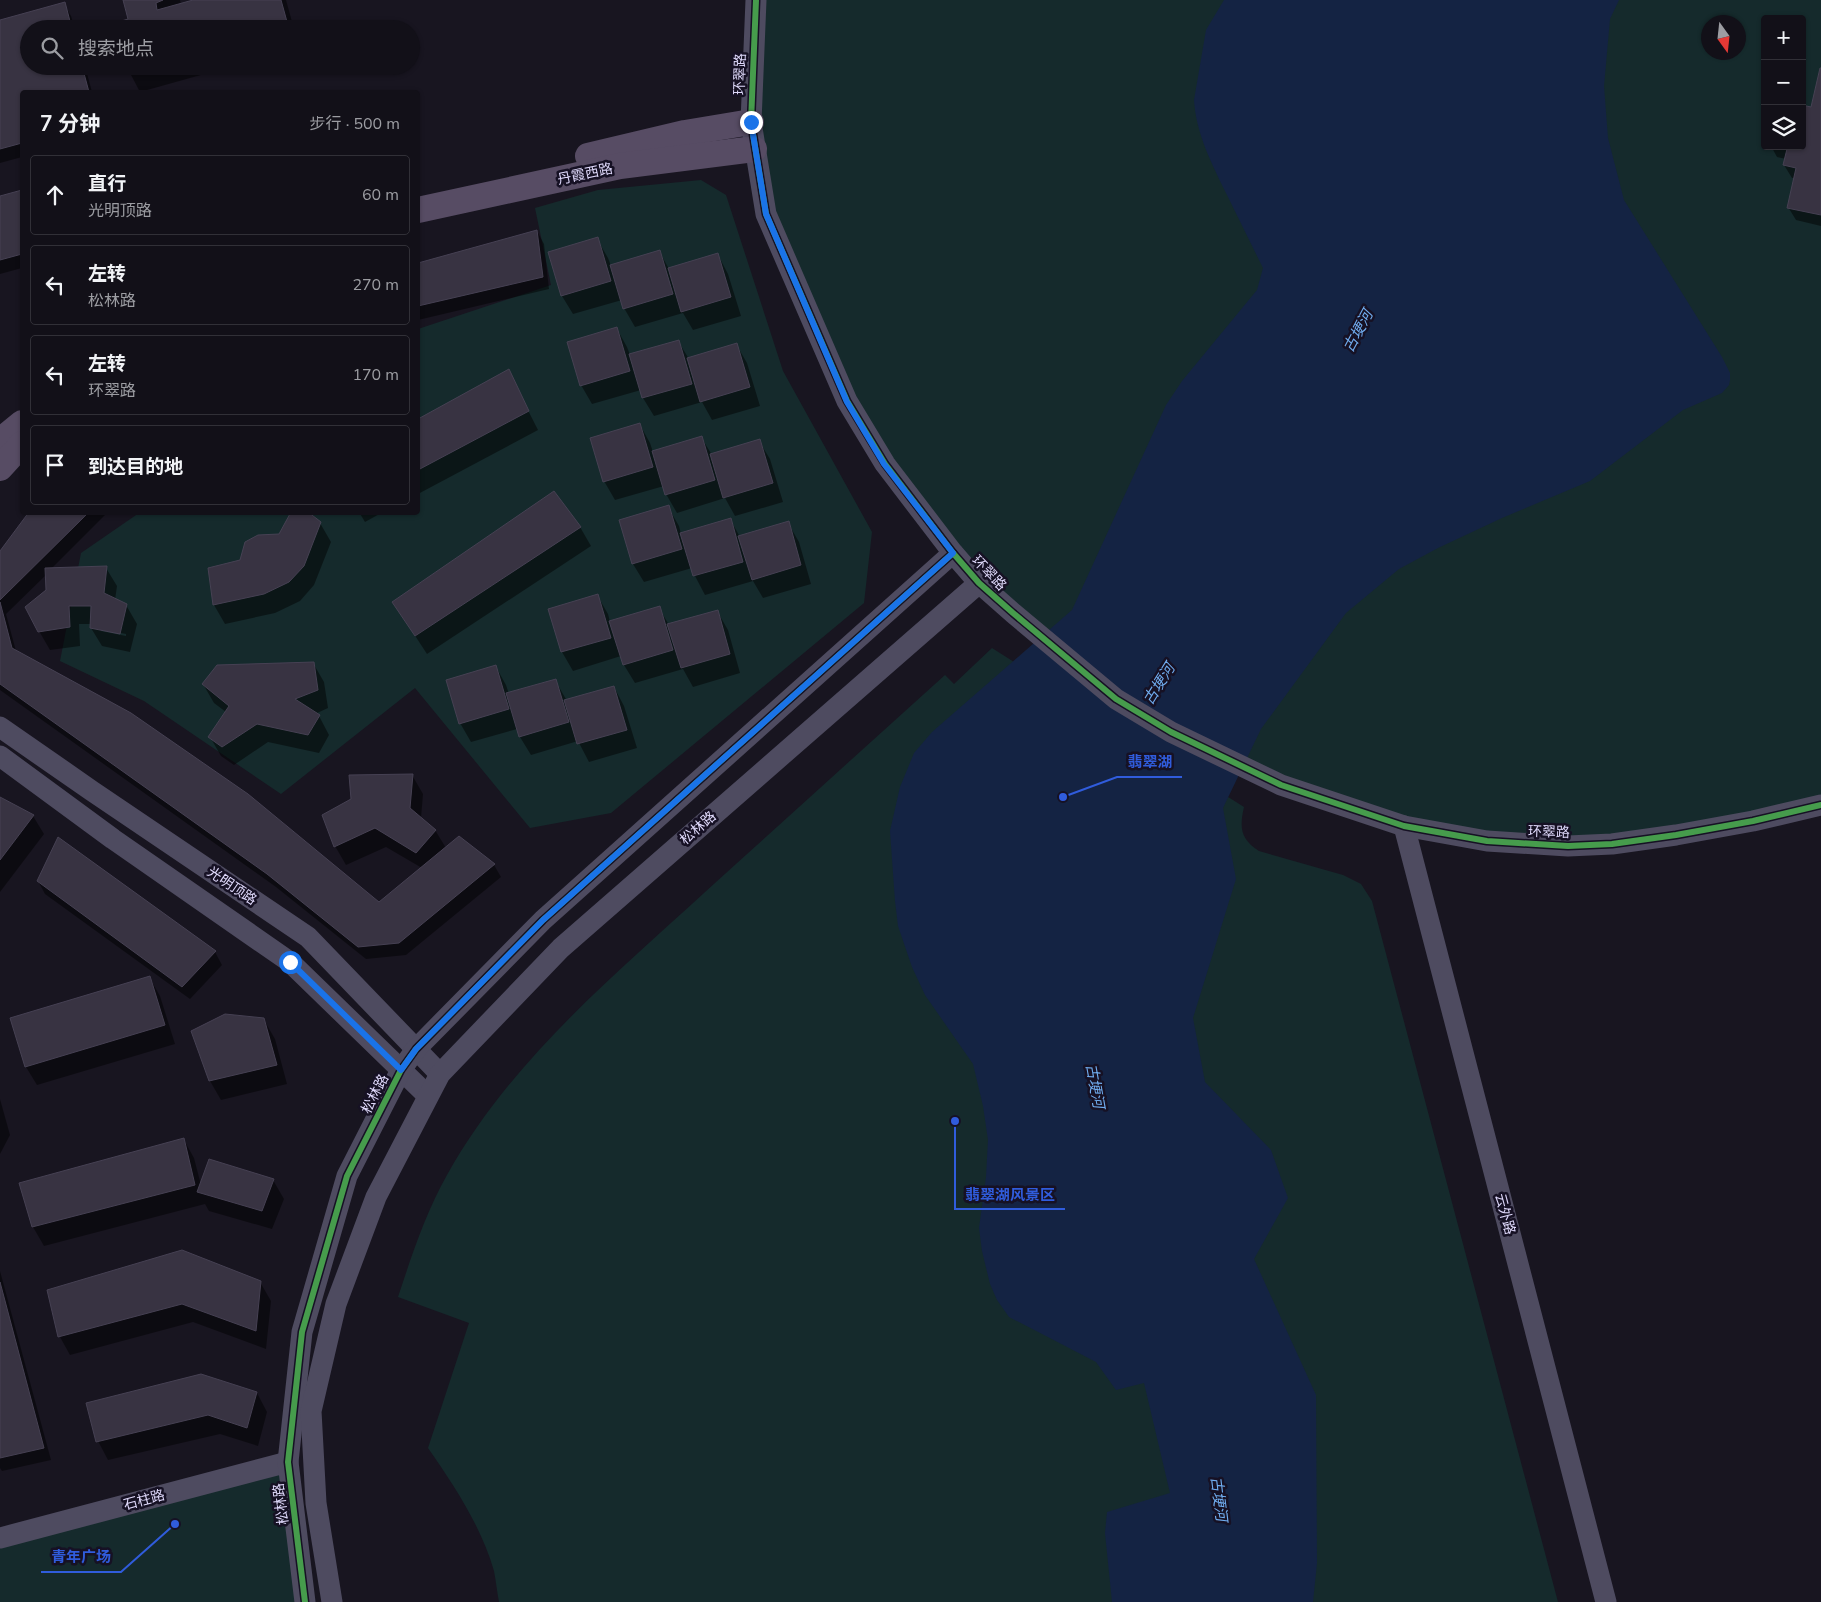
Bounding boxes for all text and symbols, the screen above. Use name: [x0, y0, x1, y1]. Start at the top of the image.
north arrow: [1701, 15, 1746, 60]
map controls: [1761, 15, 1806, 150]
button: +: [1761, 15, 1806, 60]
search box: [20, 20, 420, 75]
icon: search: [38, 34, 66, 62]
text: 搜索地点: [78, 36, 154, 62]
street label: 环翠路: [730, 53, 750, 95]
button: −: [1761, 60, 1806, 105]
button: layers: [1761, 105, 1806, 150]
text: 7 分钟: [40, 110, 100, 138]
route end: [740, 111, 763, 134]
text: 步行 · 500 m: [310, 113, 400, 135]
street label: 丹霞西路: [556, 159, 614, 189]
text: 直行: [88, 171, 126, 197]
icon: ahead: [41, 181, 69, 209]
text: 60 m: [362, 184, 399, 206]
text: 光明顶路: [88, 200, 152, 222]
text: 左转: [88, 261, 126, 287]
icon: left: [41, 271, 69, 299]
text: 270 m: [352, 274, 399, 296]
text: 松林路: [88, 290, 136, 312]
water label: 古埂河: [1339, 304, 1379, 356]
text: 左转: [88, 351, 126, 377]
icon: left: [41, 361, 69, 389]
text: 170 m: [352, 364, 399, 386]
text: 环翠路: [88, 380, 136, 402]
icon: arrive: [41, 451, 69, 479]
text: 到达目的地: [88, 454, 183, 480]
street label: 环翠路: [968, 551, 1010, 595]
water label: 古埂河: [1139, 657, 1181, 708]
callout: 翡翠湖: [1117, 747, 1182, 777]
text: 翡翠湖: [1127, 752, 1173, 772]
street label: 松林路: [676, 807, 720, 849]
street label: 环翠路: [1528, 822, 1570, 842]
street label: 光明顶路: [203, 862, 261, 910]
route start: [279, 951, 302, 974]
water label: 古埂河: [1081, 1062, 1109, 1113]
street label: 松林路: [357, 1071, 393, 1117]
callout: 翡翠湖风景区: [955, 1179, 1065, 1209]
text: 翡翠湖风景区: [965, 1185, 1055, 1205]
street label: 云外路: [1490, 1191, 1520, 1237]
water label: 古埂河: [1206, 1475, 1232, 1526]
street label: 松林路: [269, 1482, 293, 1526]
street label: 石柱路: [121, 1485, 167, 1515]
callout: 青年广场: [41, 1542, 121, 1572]
text: 青年广场: [51, 1547, 111, 1567]

